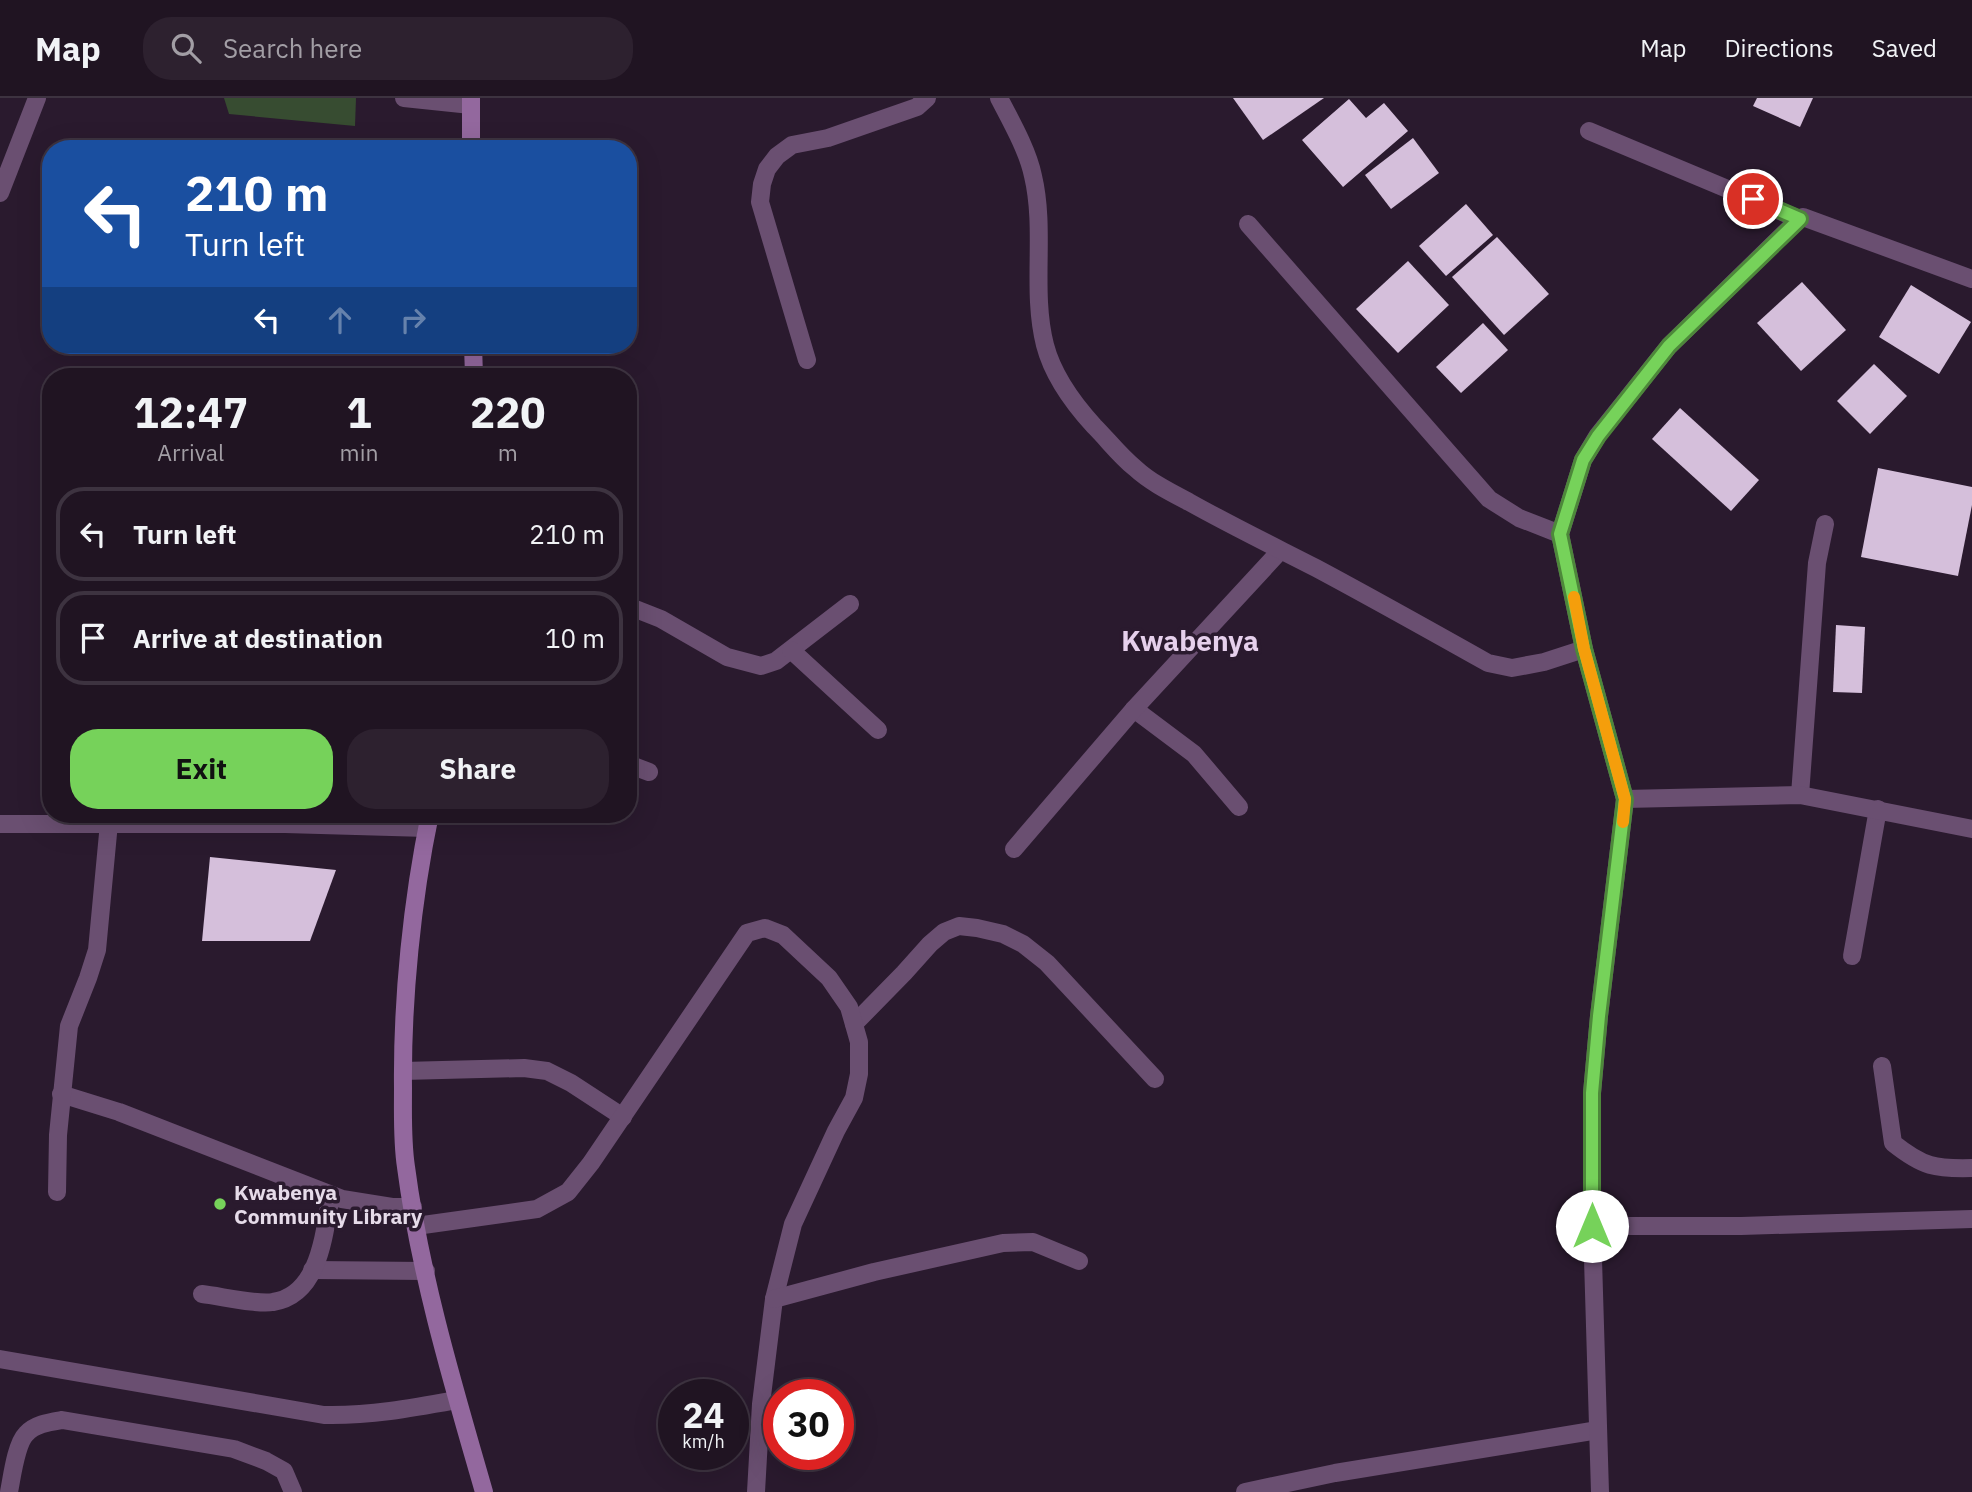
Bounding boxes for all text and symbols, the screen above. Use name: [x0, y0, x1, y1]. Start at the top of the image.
search box: [143, 17, 633, 80]
text: Map: [35, 27, 101, 70]
icon: search: [167, 29, 205, 67]
text: Search here: [223, 31, 362, 65]
text: Map: [1640, 32, 1686, 64]
text: Directions: [1724, 32, 1834, 64]
text: Saved: [1872, 32, 1937, 64]
text: 210 m: [185, 161, 329, 224]
icon: left: [70, 168, 161, 259]
pin: [1723, 169, 1783, 229]
icon: arrive: [1734, 180, 1772, 218]
text: Turn left: [185, 223, 305, 265]
icon: left: [248, 301, 286, 339]
icon: ahead: [321, 301, 359, 339]
icon: right: [394, 301, 432, 339]
text: 12:47: [133, 385, 248, 440]
text: 1: [346, 385, 372, 440]
text: 220: [470, 385, 546, 440]
text: Arrival: [157, 437, 224, 467]
text: min: [340, 437, 378, 467]
text: m: [498, 437, 518, 467]
icon: left: [74, 515, 112, 553]
text: Turn left: [133, 517, 236, 551]
text: 210 m: [529, 517, 605, 551]
icon: arrive: [74, 619, 112, 657]
text: Arrive at destination: [133, 621, 383, 655]
text: 10 m: [545, 621, 605, 655]
district label: Kwabenya: [1121, 622, 1259, 659]
button: Exit: [70, 729, 333, 809]
button: Share: [347, 729, 609, 809]
place label: Kwabenya Community Library: [234, 1178, 423, 1230]
position arrow: [1555, 1189, 1629, 1263]
marker: Kwabenya Community Library: [212, 1196, 228, 1212]
speed limit sign: 30: [763, 1379, 854, 1470]
text: 24: [682, 1392, 725, 1438]
text: km/h: [682, 1430, 725, 1453]

